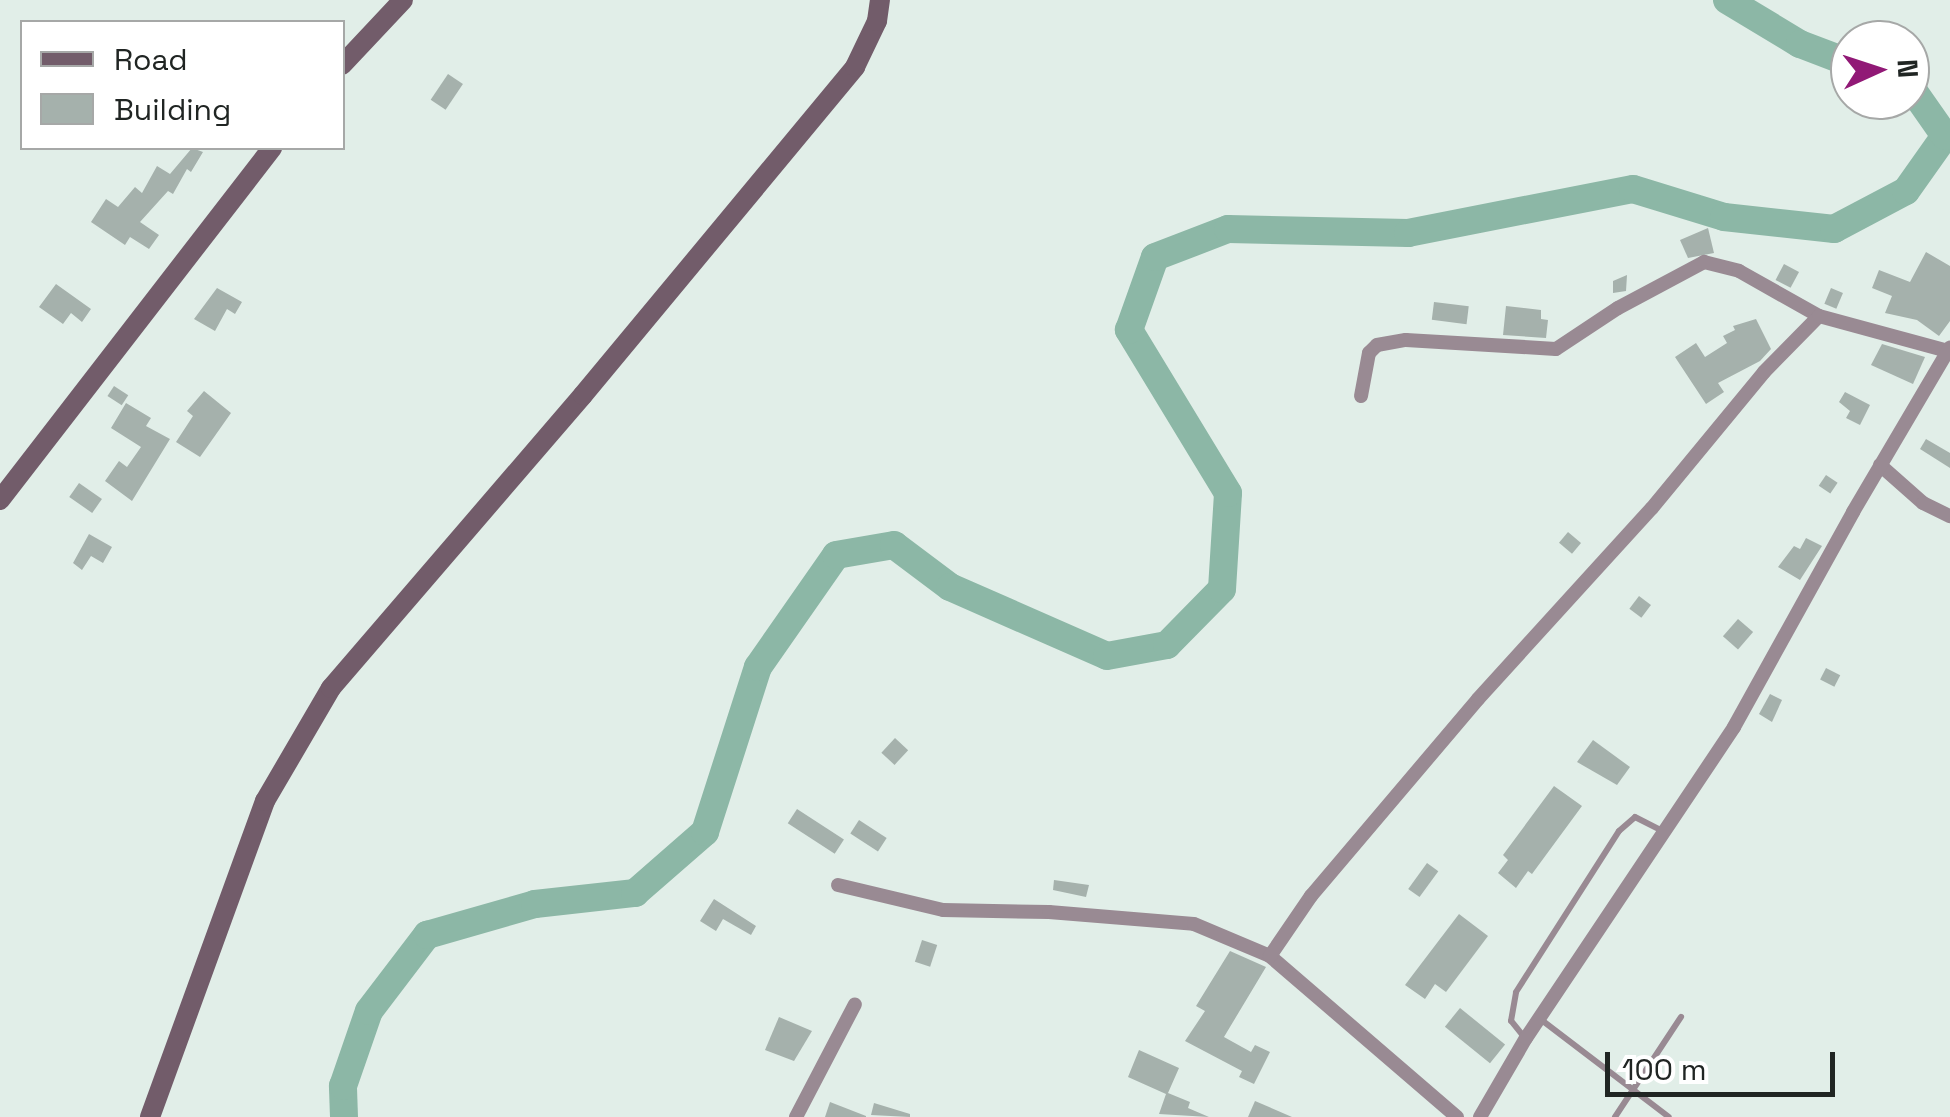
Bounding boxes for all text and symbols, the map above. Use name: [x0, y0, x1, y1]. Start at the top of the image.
legend: [20, 20, 345, 150]
north arrow: [1830, 20, 1930, 120]
text: Road: [114, 40, 188, 79]
text: N: [1889, 58, 1926, 79]
text: Building: [114, 90, 231, 129]
scale bar: [1610, 1032, 1840, 1094]
text: 100 m: [1622, 1050, 1707, 1089]

